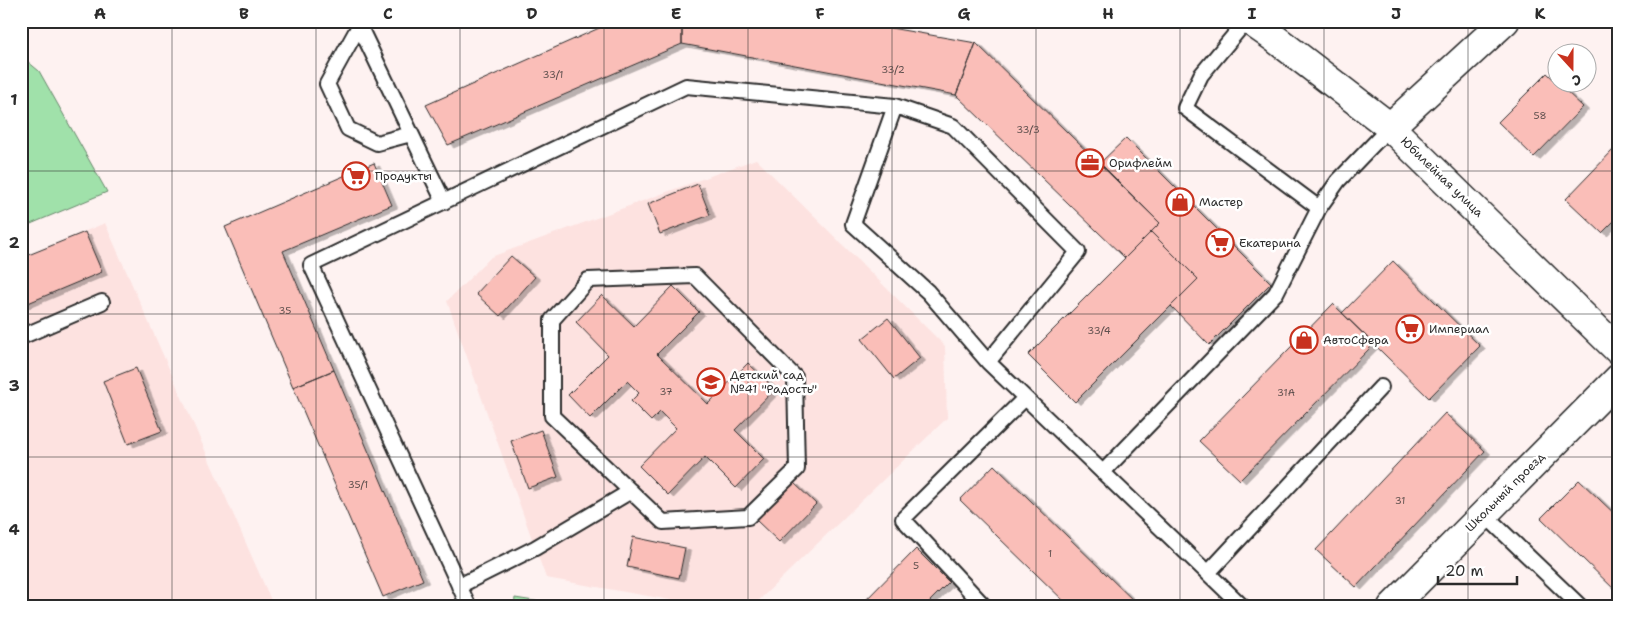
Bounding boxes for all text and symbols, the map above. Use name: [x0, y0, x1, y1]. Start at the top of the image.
text: A: [94, 3, 106, 24]
text: B: [239, 3, 249, 24]
text: C: [383, 3, 393, 24]
text: D: [526, 3, 538, 24]
text: E: [671, 3, 681, 24]
text: F: [815, 3, 825, 24]
text: G: [958, 3, 971, 24]
text: H: [1102, 3, 1114, 24]
text: I: [1248, 3, 1257, 24]
text: J: [1391, 3, 1401, 24]
text: K: [1535, 3, 1546, 24]
north arrow: [1548, 42, 1598, 92]
house number: 33/2: [881, 63, 905, 76]
house number: 33/1: [543, 68, 563, 81]
text: С: [1569, 70, 1584, 90]
text: 1: [10, 89, 18, 110]
house number: 58: [1534, 109, 1546, 122]
house number: 33/3: [1016, 123, 1040, 136]
street label: Юбилейная улица: [1397, 133, 1487, 221]
office icon: Орифлейм: [1075, 148, 1105, 178]
place label: Орифлейм: [1109, 155, 1172, 171]
supermarket icon: Продукты: [341, 161, 371, 191]
place label: Продукты: [375, 168, 432, 184]
shop icon: Мастер: [1165, 187, 1195, 217]
place label: Мастер: [1199, 194, 1243, 210]
supermarket icon: Екатерина: [1205, 228, 1235, 258]
text: 2: [8, 232, 20, 253]
place label: Екатерина: [1239, 235, 1301, 251]
house number: 35: [279, 304, 291, 317]
supermarket icon: Империал: [1395, 314, 1425, 344]
place label: Империал: [1429, 321, 1490, 337]
house number: 33/4: [1087, 324, 1111, 337]
shop icon: АвтоСфера: [1289, 325, 1319, 355]
place label: АвтоСфера: [1323, 332, 1389, 348]
school or university icon: Детский сад №41 "Радость": [696, 367, 726, 397]
place label: Детский сад №41 "Радость": [730, 367, 817, 397]
text: 3: [8, 375, 20, 396]
house number: 37: [659, 385, 673, 398]
house number: 31А: [1277, 386, 1295, 399]
street label: Школьный проезд: [1462, 449, 1548, 535]
house number: 35/1: [348, 478, 368, 491]
house number: 31: [1395, 494, 1405, 507]
text: 4: [8, 519, 20, 540]
house number: 1: [1048, 547, 1052, 560]
scale bar: [1438, 553, 1516, 585]
house number: 5: [913, 559, 919, 572]
text: 20 m: [1445, 561, 1484, 581]

